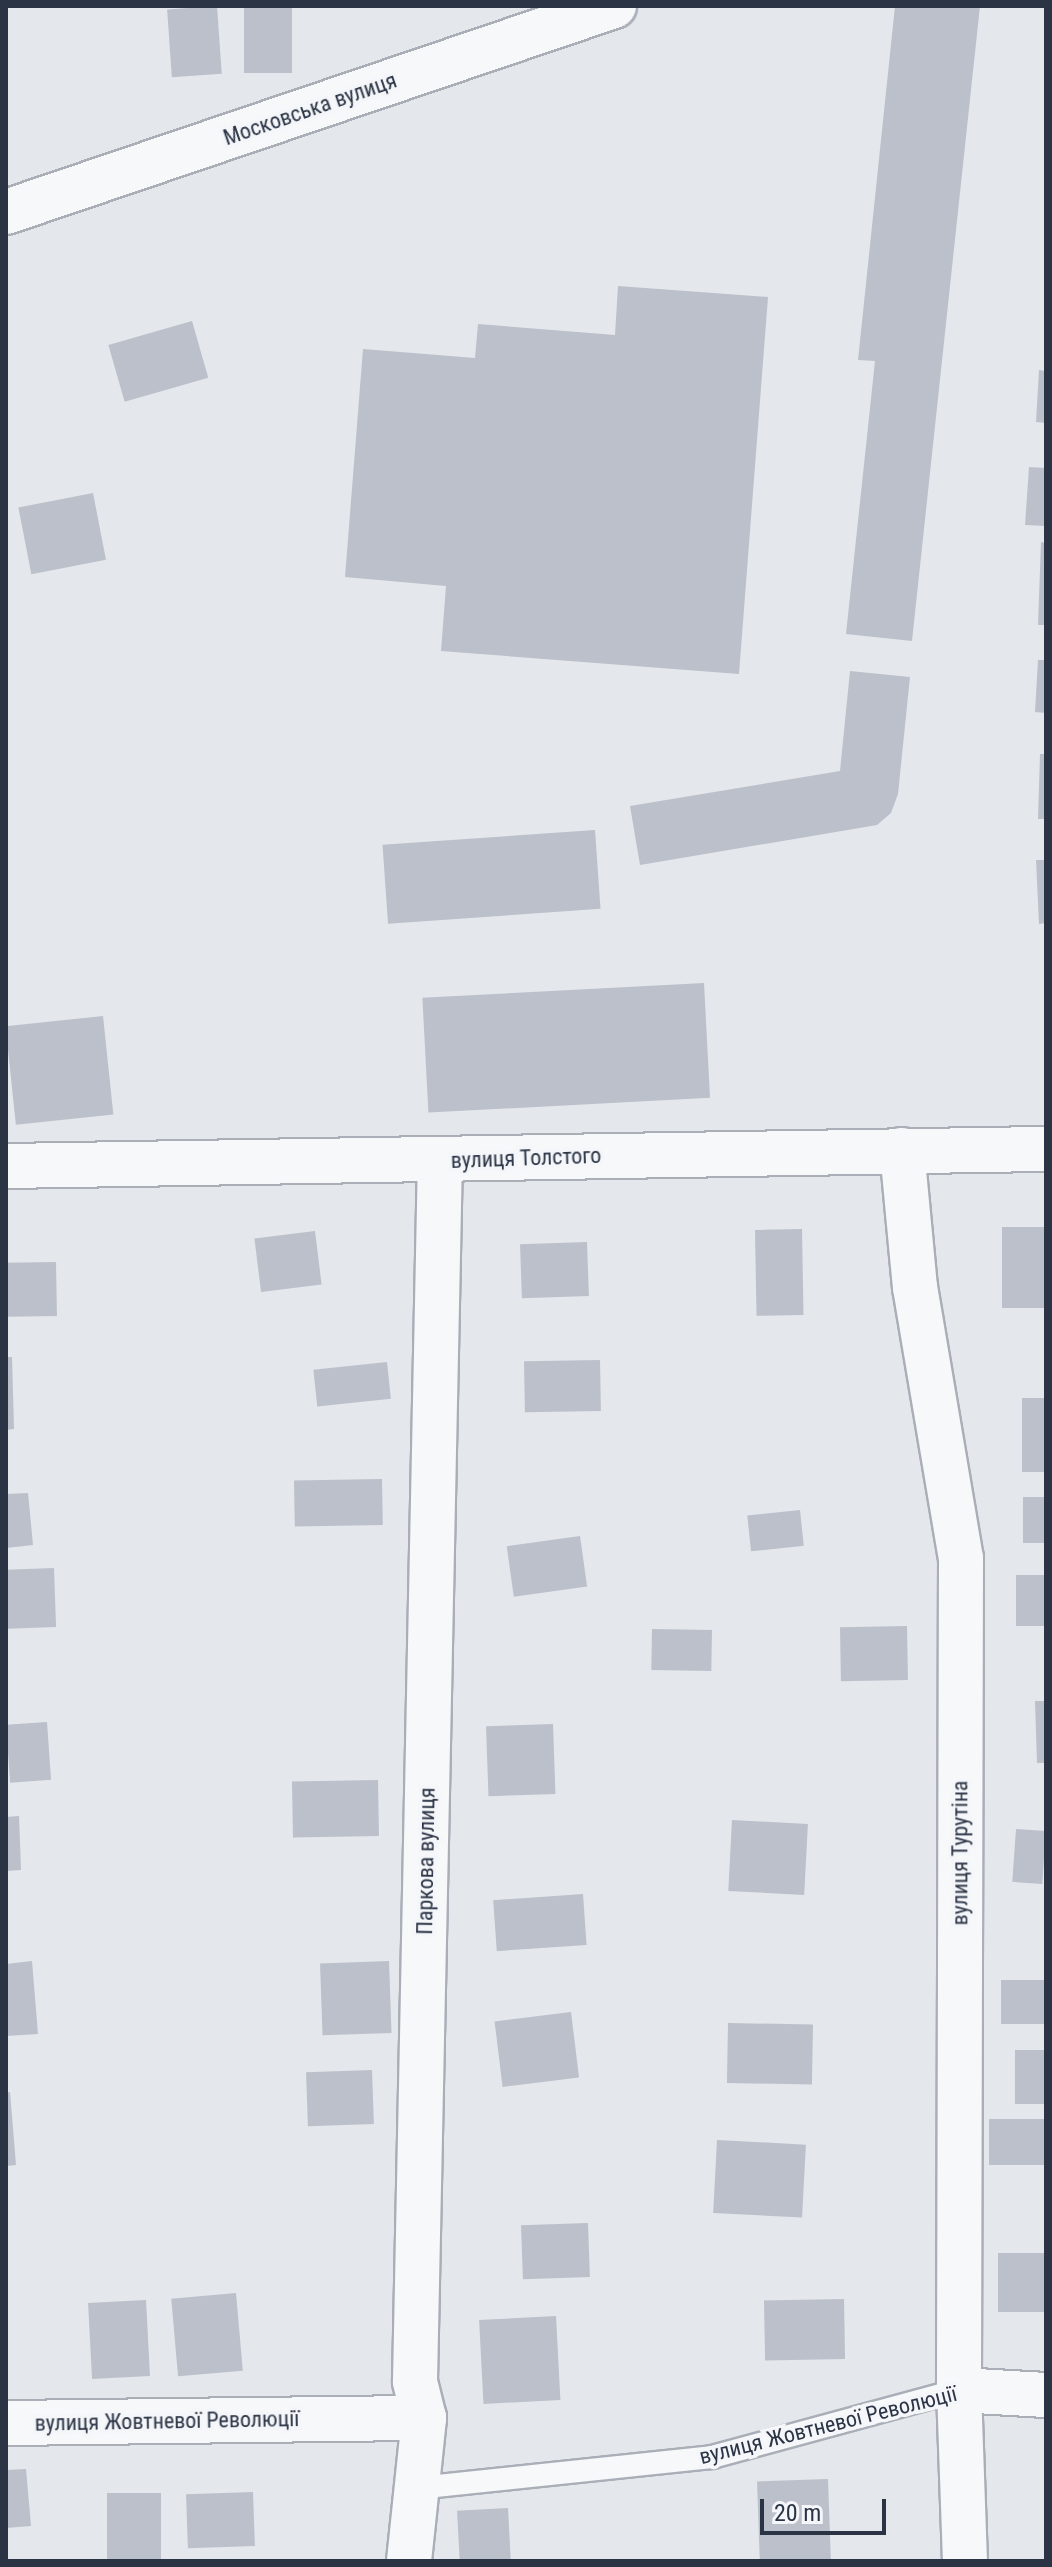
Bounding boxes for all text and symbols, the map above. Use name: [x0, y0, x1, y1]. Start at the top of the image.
street label: Московська вулиця: [220, 67, 400, 151]
street label: вулиця Толстого: [450, 1142, 602, 1174]
street label: вулиця Турутіна: [947, 1780, 973, 1926]
street label: Паркова вулиця: [412, 1787, 440, 1935]
street label: вулиця Жовтневої Революції: [696, 2380, 960, 2470]
street label: вулиця Жовтневої Революції: [34, 2405, 300, 2437]
scale bar: [764, 2483, 890, 2533]
text: 20 m: [774, 2499, 821, 2527]

